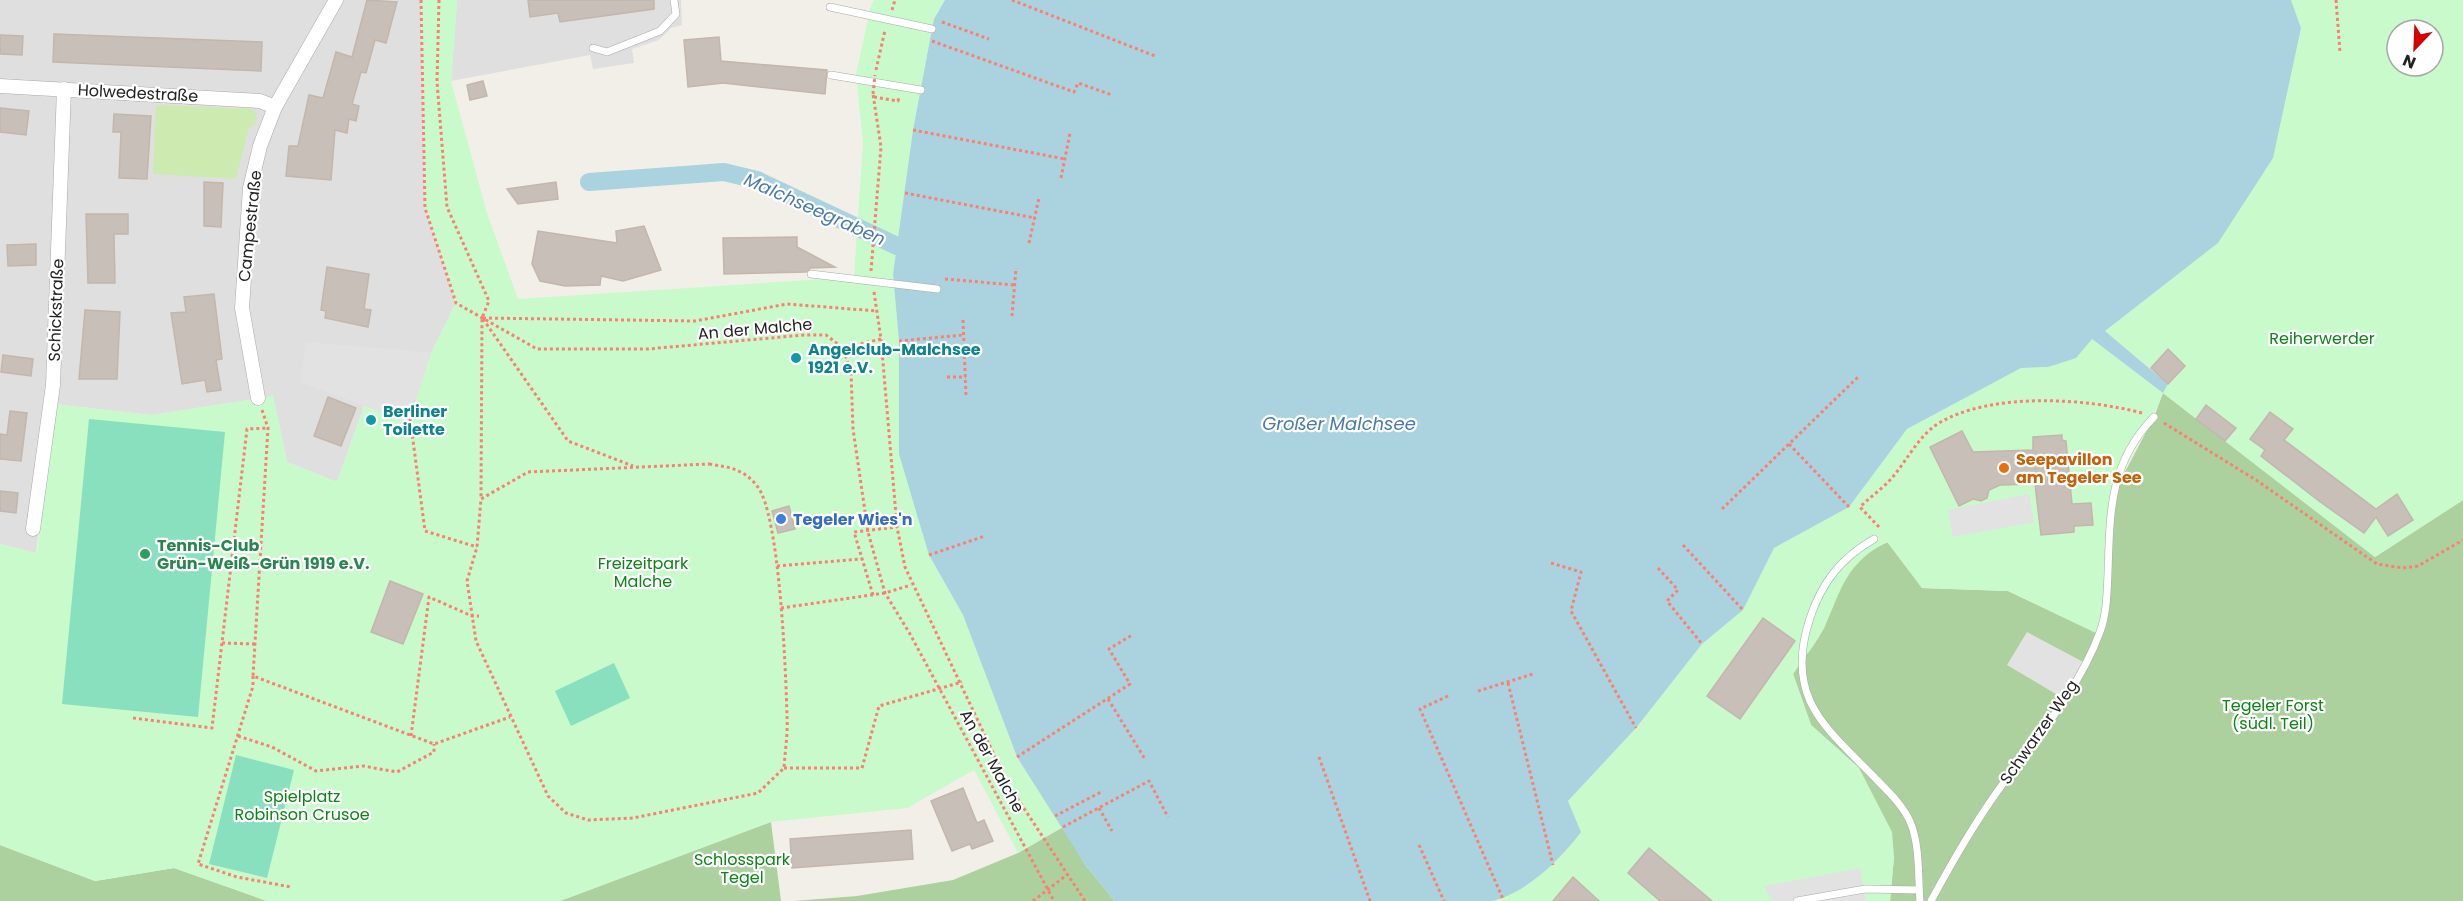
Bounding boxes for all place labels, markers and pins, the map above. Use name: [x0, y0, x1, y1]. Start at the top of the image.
place label: Angelclub-Malchsee 1921 e.V.: [808, 338, 981, 379]
marker: Angelclub-Malchsee 1921 e.V.: [789, 351, 803, 365]
place label: Berliner Toilette: [383, 400, 447, 441]
marker: Berliner Toilette: [364, 413, 378, 427]
place label: Seepavillon am Tegeler See: [2016, 448, 2142, 489]
marker: Seepavillon am Tegeler See: [1997, 461, 2011, 475]
place label: Tegeler Wies'n: [793, 508, 913, 531]
marker: Tegeler Wies'n: [774, 512, 788, 526]
place label: Tennis-Club Grün-Weiß-Grün 1919 e.V.: [157, 534, 369, 575]
marker: Tennis-Club Grün-Weiß-Grün 1919 e.V.: [138, 547, 152, 561]

